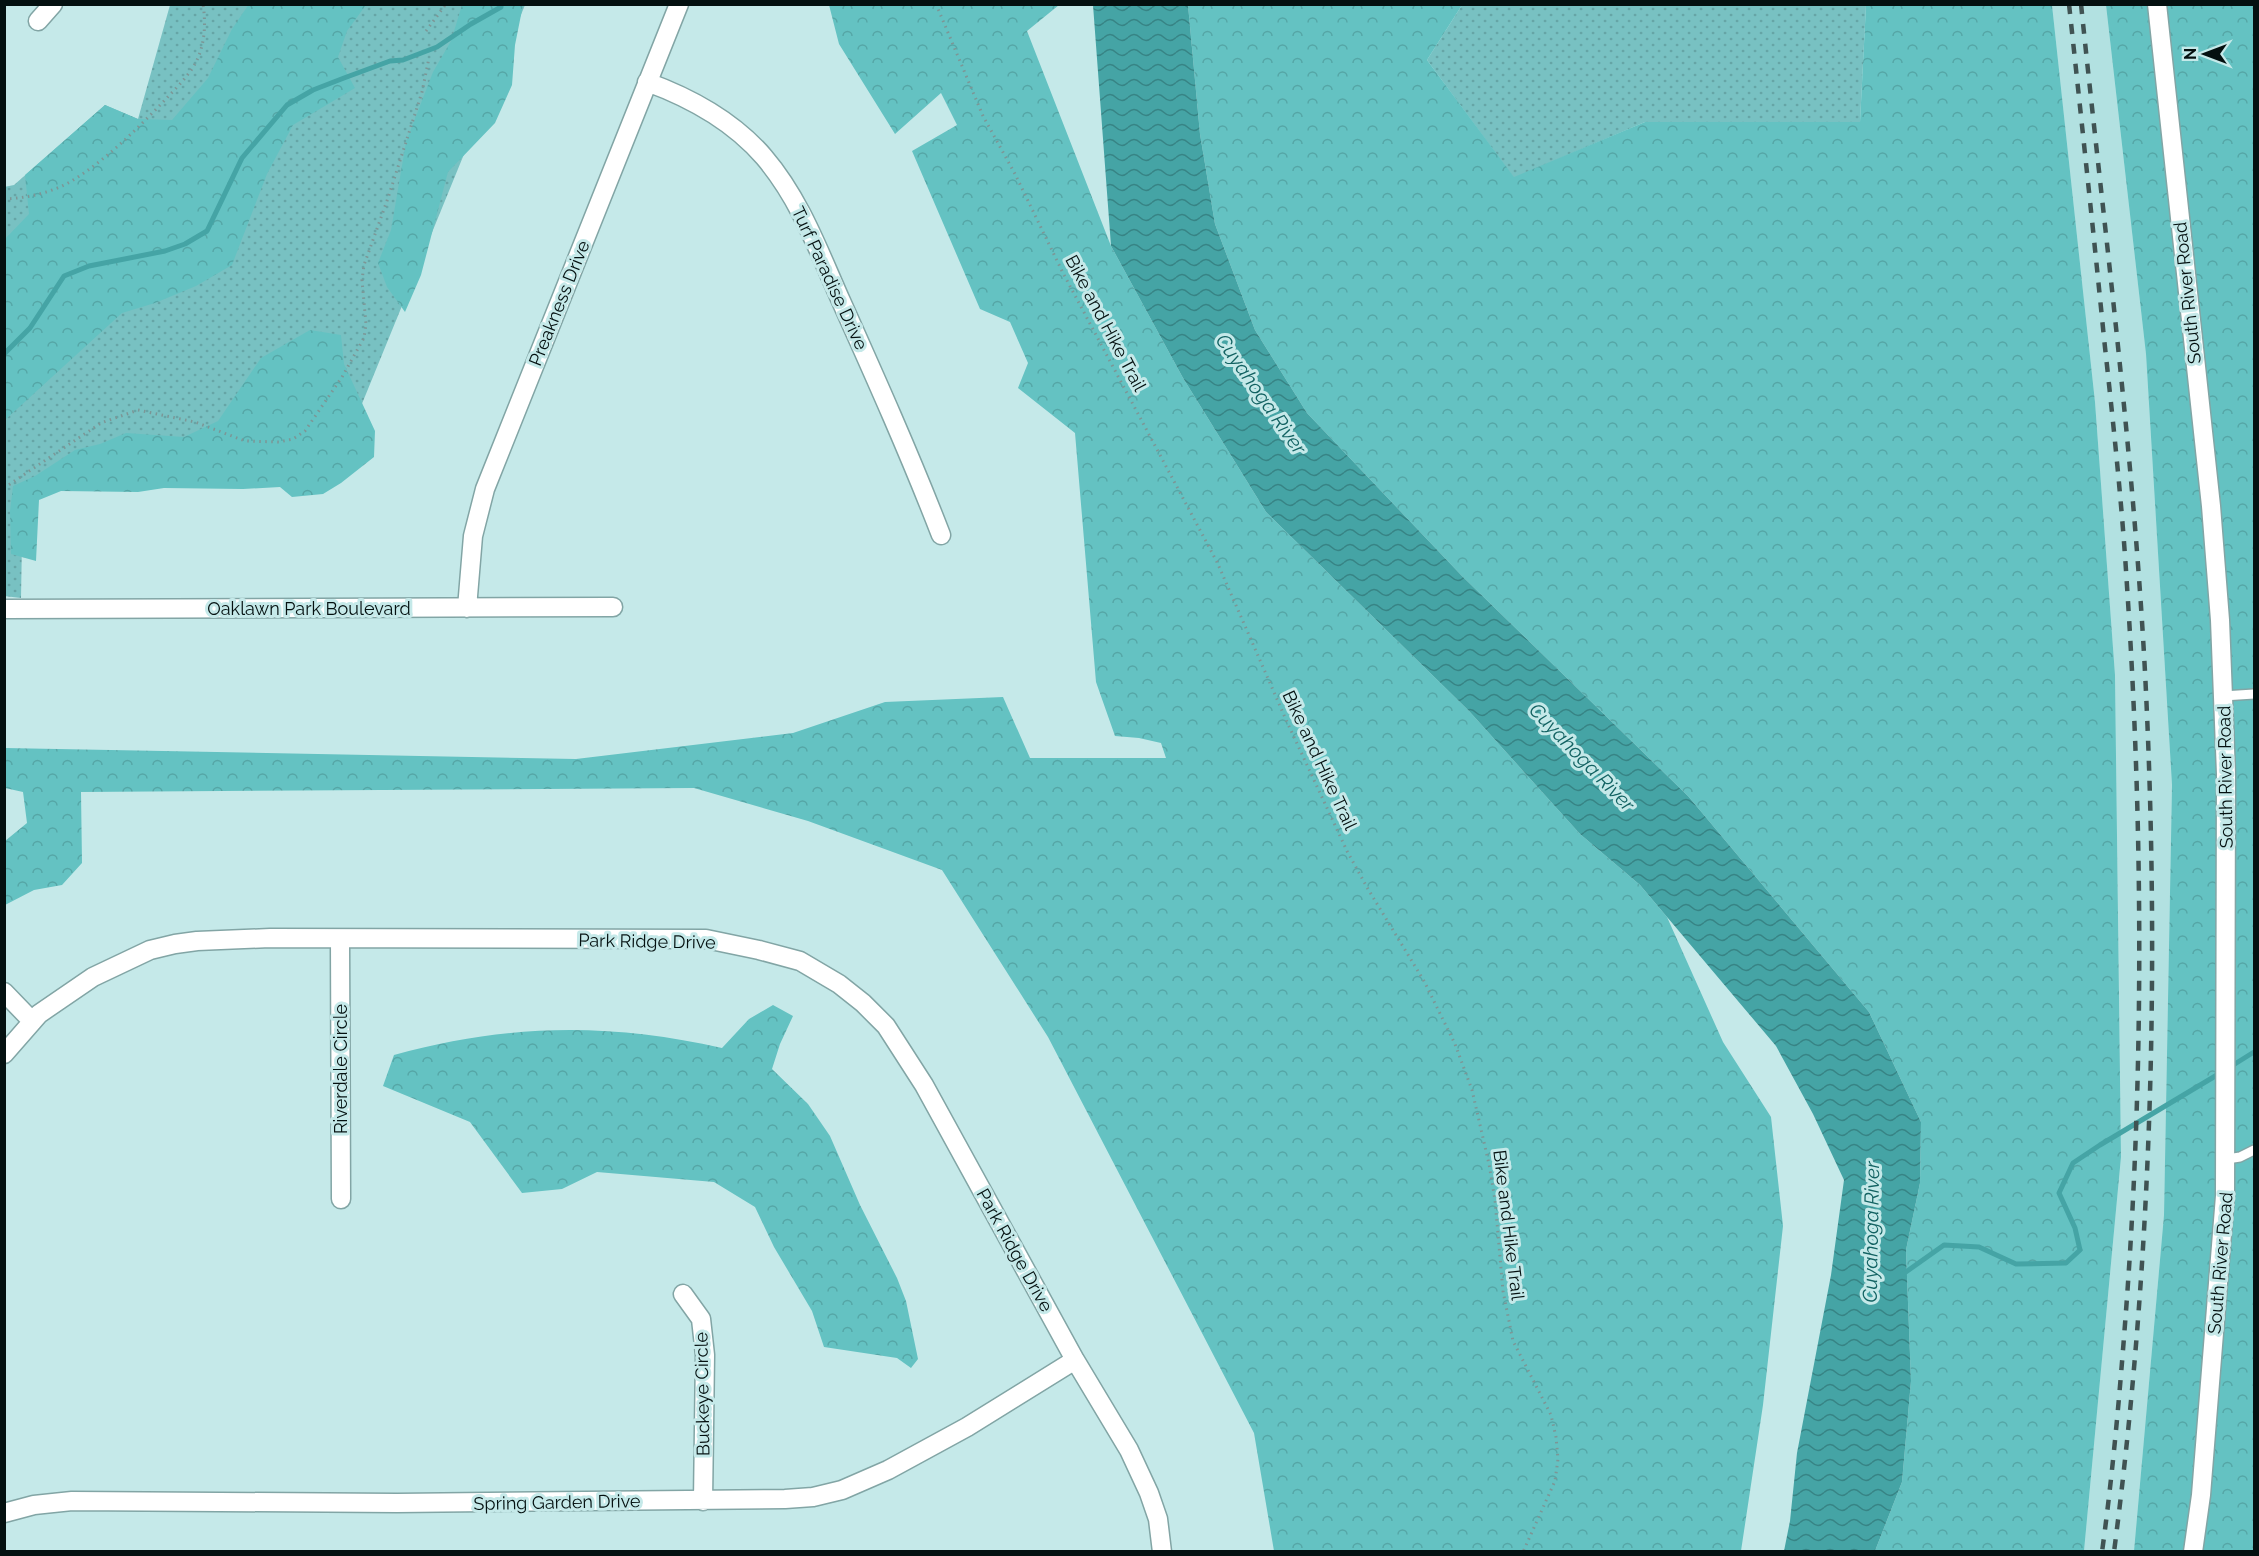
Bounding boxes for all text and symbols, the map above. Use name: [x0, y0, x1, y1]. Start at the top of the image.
north arrow: [2175, 24, 2235, 84]
text: N: [2181, 48, 2200, 60]
street label: Turf Paradise Drive: [788, 203, 873, 353]
street label: South River Road: [2169, 221, 2205, 365]
street label: Preakness Drive: [524, 237, 594, 369]
street label: Bike and Hike Trail: [1061, 251, 1151, 395]
water label: Cuyahoga River: [1211, 329, 1312, 460]
street label: Oaklawn Park Boulevard: [207, 598, 411, 619]
street label: Bike and Hike Trail: [1278, 687, 1362, 833]
water label: Cuyahoga River: [1524, 698, 1641, 817]
street label: South River Road: [2213, 706, 2237, 848]
street label: Park Ridge Drive: [578, 929, 716, 953]
street label: Riverdale Circle: [330, 1003, 351, 1134]
street label: Bike and Hike Trail: [1489, 1149, 1529, 1302]
water label: Cuyahoga River: [1858, 1160, 1884, 1303]
street label: Park Ridge Drive: [973, 1185, 1058, 1316]
street label: South River Road: [2203, 1191, 2237, 1335]
street label: Buckeye Circle: [690, 1331, 714, 1456]
street label: Spring Garden Drive: [473, 1490, 641, 1514]

